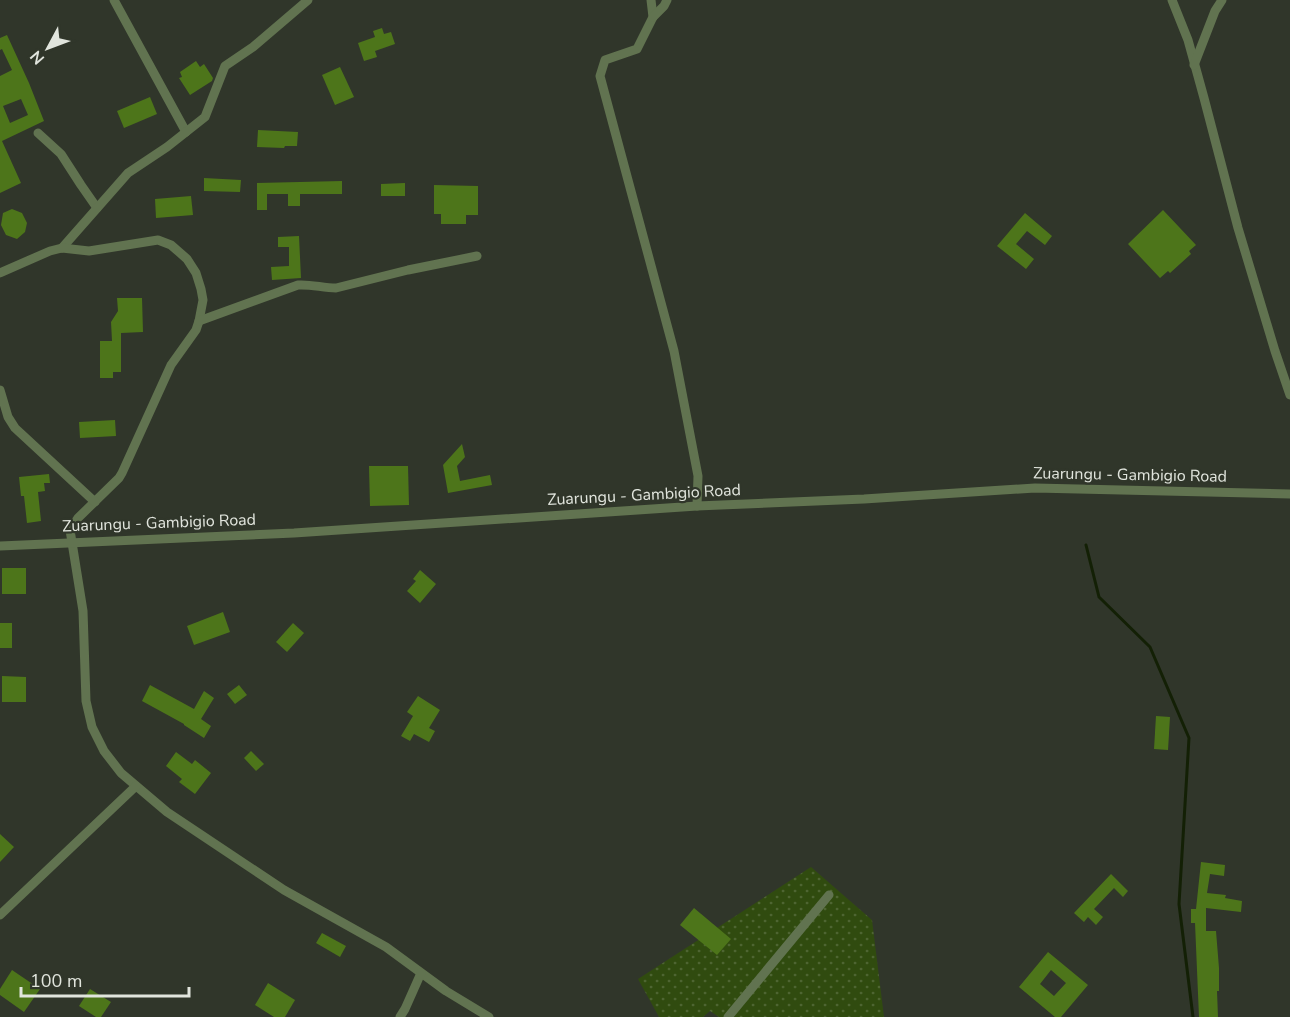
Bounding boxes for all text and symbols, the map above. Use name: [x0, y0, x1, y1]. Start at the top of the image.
north arrow: [18, 18, 78, 78]
text: N: [25, 45, 50, 69]
street label: Zuarungu - Gambigio Road: [1033, 462, 1227, 488]
street label: Zuarungu - Gambigio Road: [547, 479, 741, 511]
street label: Zuarungu - Gambigio Road: [62, 509, 256, 537]
scale bar: [21, 960, 189, 998]
text: 100 m: [30, 969, 82, 993]

